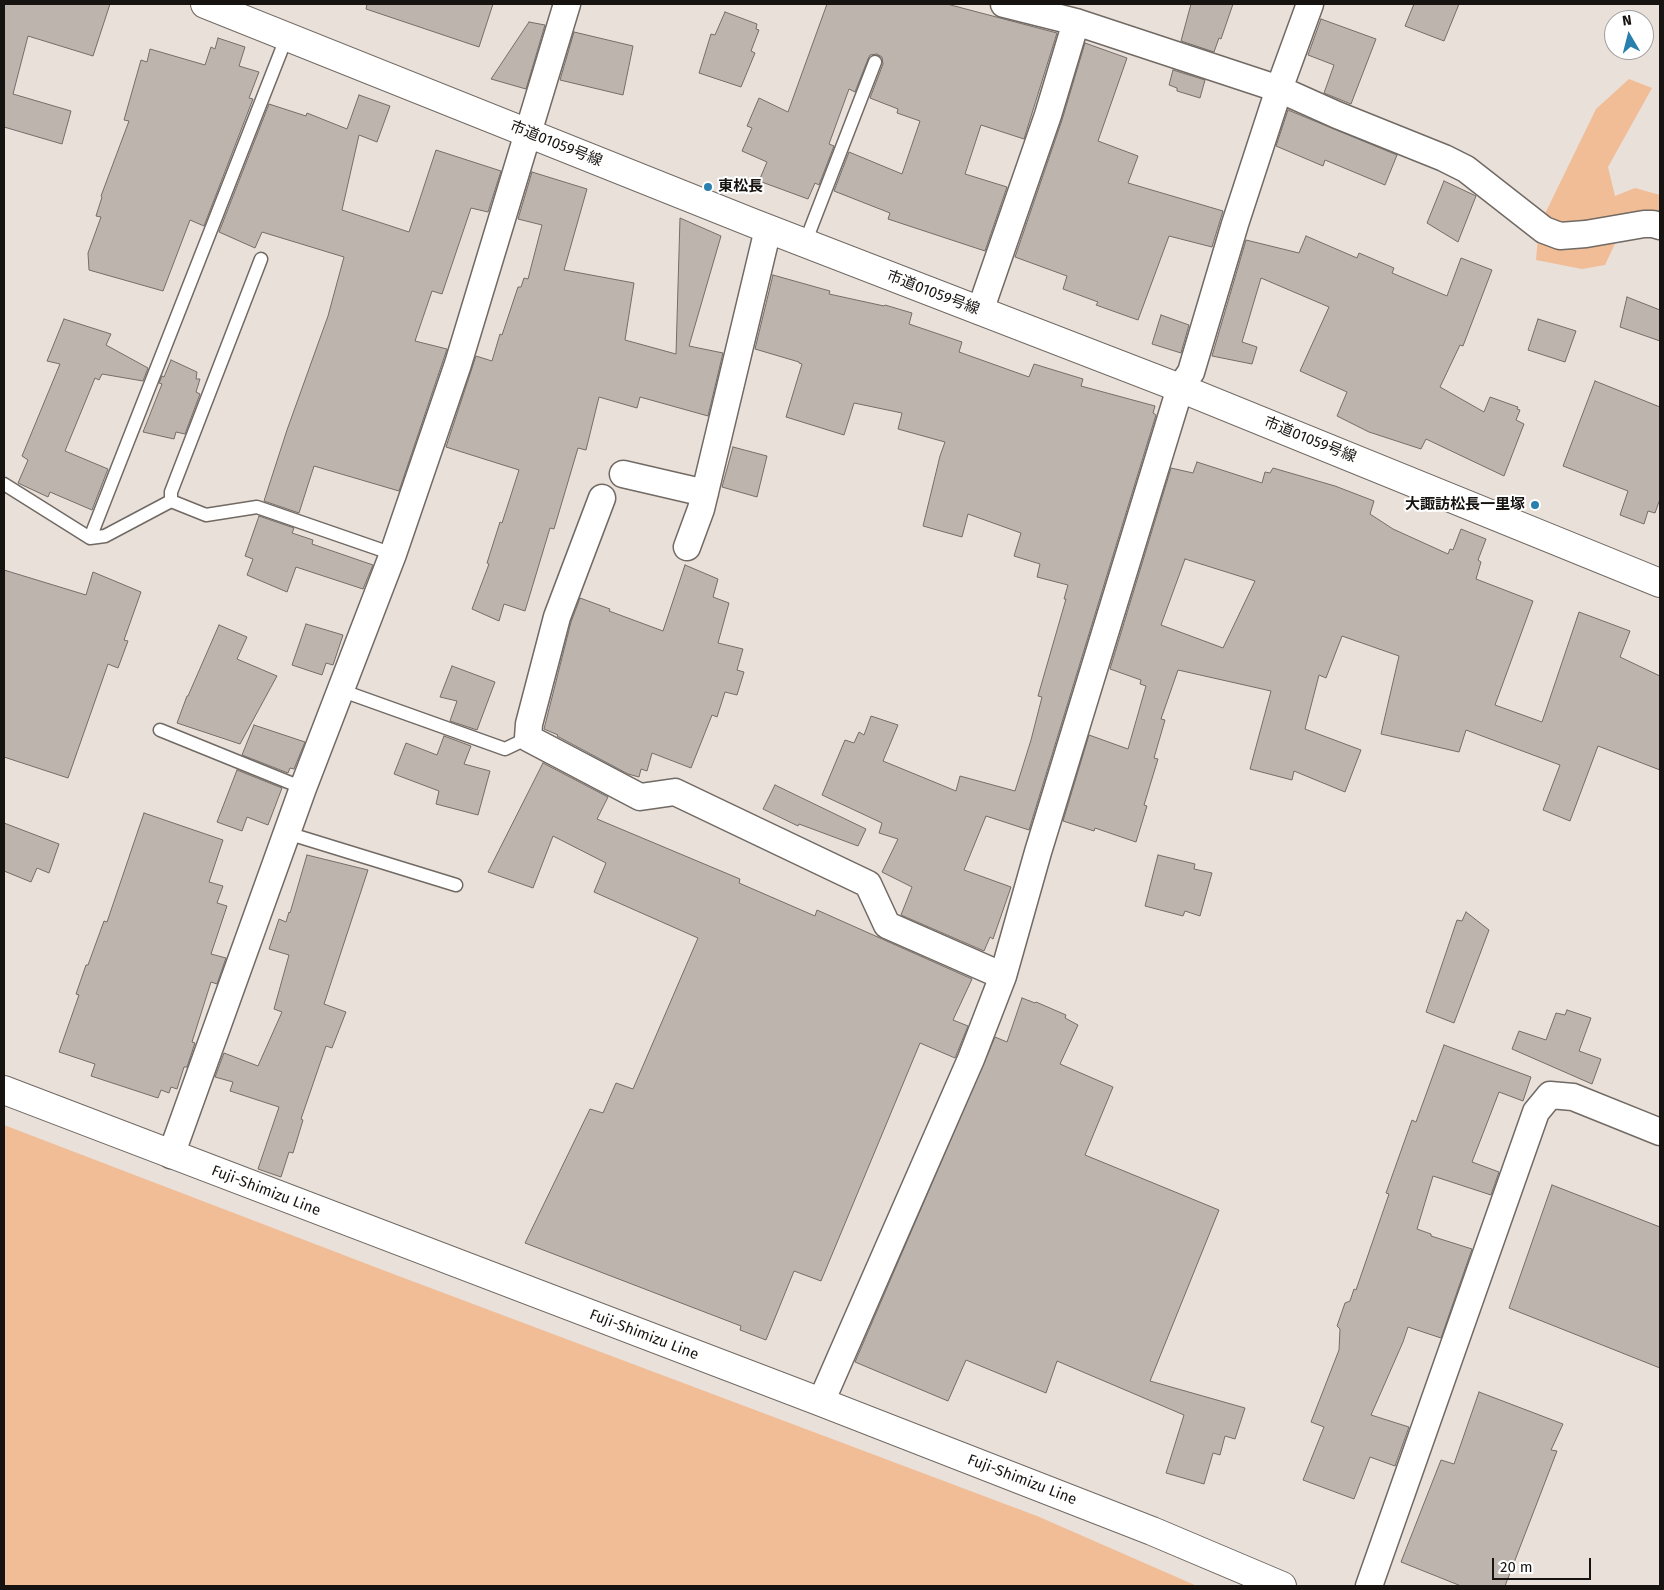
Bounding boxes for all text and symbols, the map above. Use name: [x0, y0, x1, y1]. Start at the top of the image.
north arrow: [1604, 10, 1654, 60]
text: N: [1621, 12, 1633, 30]
street label: 市道01059号線: [507, 117, 605, 171]
place label: 東松長: [718, 178, 763, 196]
marker: 東松長: [702, 181, 714, 193]
street label: 市道01059号線: [884, 267, 982, 319]
street label: 市道01059号線: [1261, 413, 1359, 467]
place label: 大諏訪松長一里塚: [1405, 496, 1525, 514]
marker: 大諏訪松長一里塚: [1529, 499, 1541, 511]
street label: Fuji-Shimizu Line: [209, 1162, 323, 1220]
street label: Fuji-Shimizu Line: [587, 1306, 701, 1364]
street label: Fuji-Shimizu Line: [965, 1451, 1079, 1509]
scale bar: [1494, 1548, 1593, 1580]
text: 20 m: [1500, 1558, 1533, 1576]

